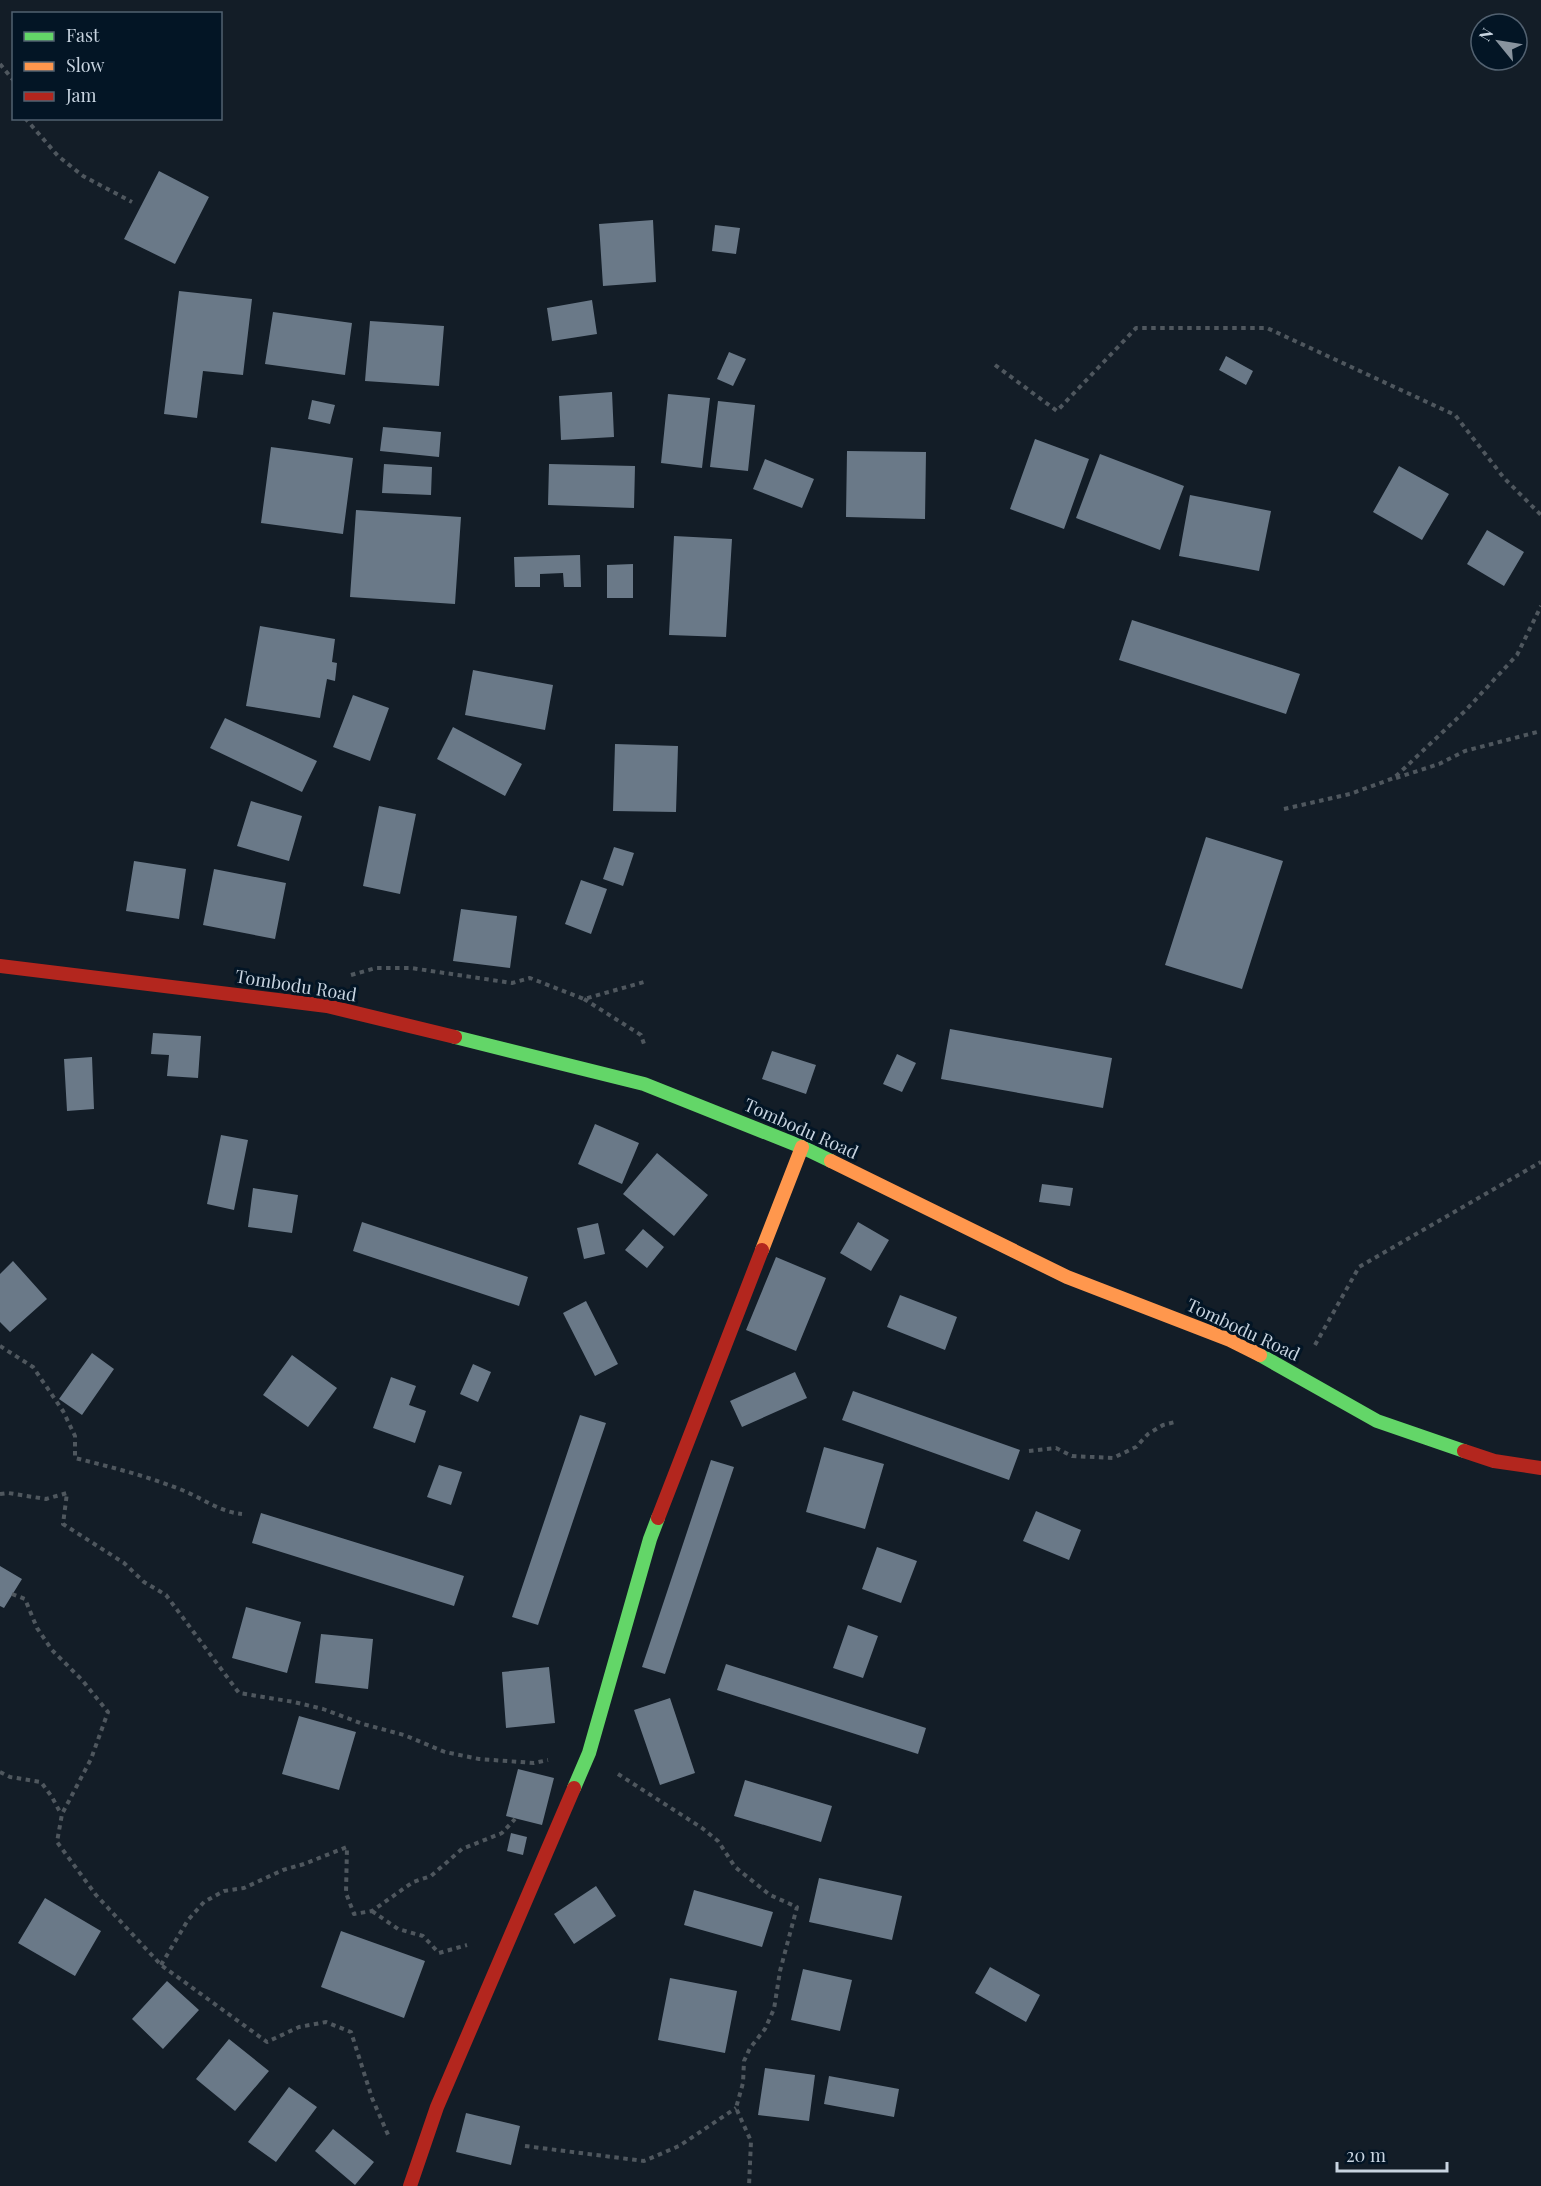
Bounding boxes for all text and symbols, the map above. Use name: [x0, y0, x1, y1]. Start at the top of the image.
legend: [12, 12, 222, 120]
north arrow: [1469, 12, 1529, 72]
text: Fast: [66, 23, 100, 47]
text: N: [1474, 24, 1498, 45]
text: Slow: [66, 53, 104, 77]
text: Jam: [65, 83, 96, 107]
street label: Tombodu Road: [234, 964, 359, 1007]
street label: Tombodu Road: [741, 1092, 863, 1164]
street label: Tombodu Road: [1183, 1292, 1305, 1366]
scale bar: [1337, 2135, 1446, 2173]
text: 20 m: [1346, 2143, 1386, 2167]

